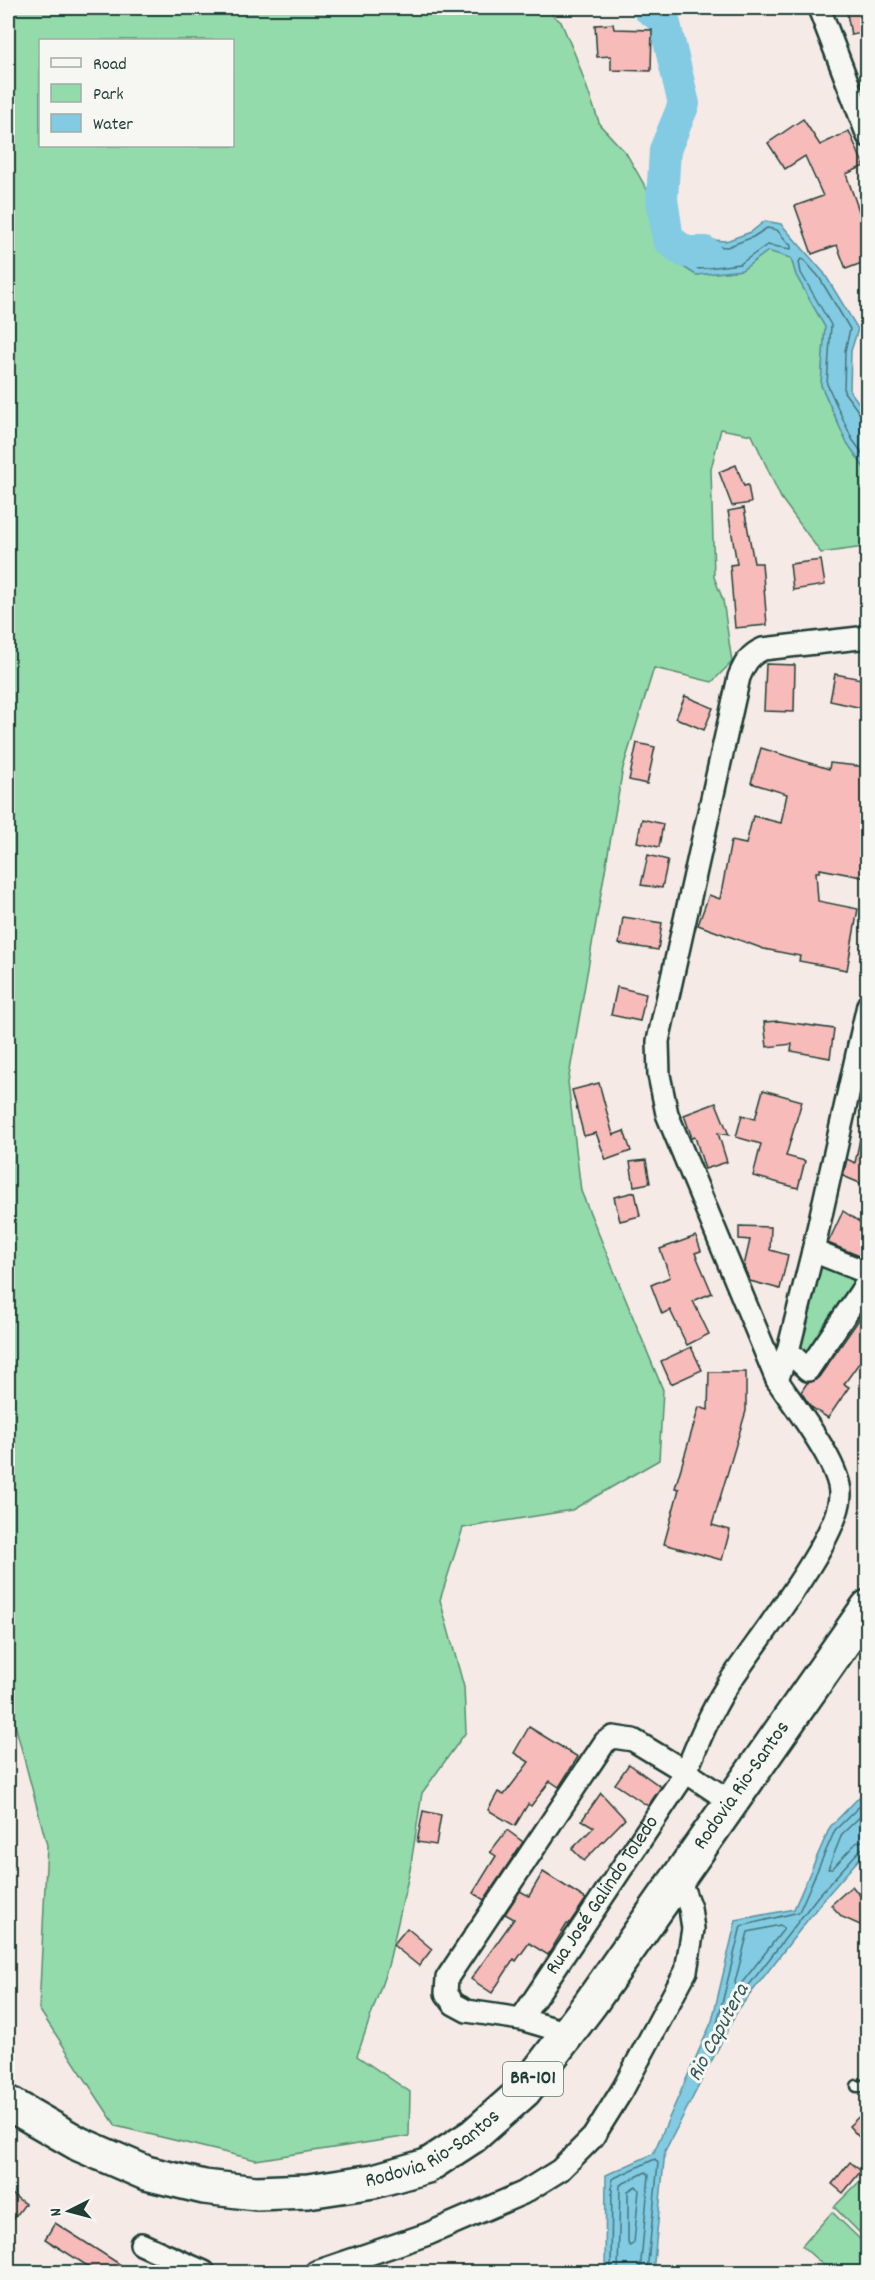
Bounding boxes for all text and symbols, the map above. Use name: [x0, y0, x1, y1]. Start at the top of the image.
legend: [39, 39, 234, 147]
text: Road: [93, 53, 127, 78]
text: Park: [93, 83, 124, 108]
text: Water: [93, 113, 133, 138]
street label: Rodovia Rio-Santos: [687, 1715, 798, 1857]
street label: Rua José Galindo Toledo: [539, 1810, 667, 1982]
water label: Rio Caputera: [680, 1977, 759, 2087]
road number: BR-101: [503, 2062, 563, 2096]
street label: Rodovia Rio-Santos: [363, 2103, 508, 2197]
north arrow: [39, 2181, 99, 2241]
text: N: [45, 2207, 68, 2217]

